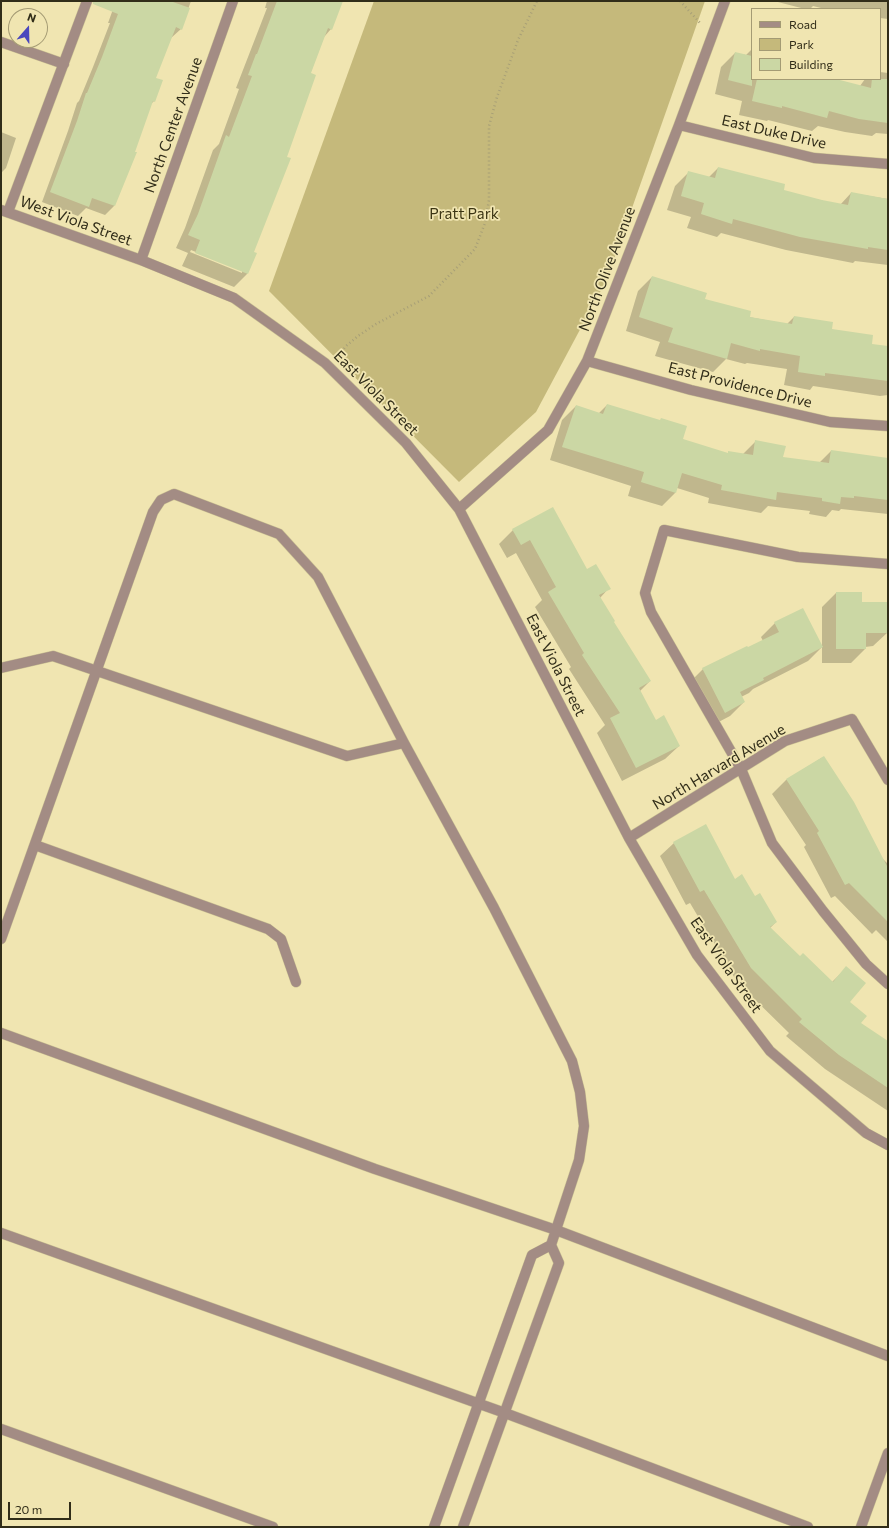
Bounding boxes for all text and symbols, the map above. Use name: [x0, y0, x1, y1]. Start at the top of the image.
north arrow: [8, 8, 48, 48]
legend: [751, 8, 881, 80]
text: N: [26, 10, 38, 25]
text: Road: [789, 17, 817, 31]
text: Park: [789, 37, 814, 51]
street label: North Center Avenue: [140, 55, 206, 195]
text: Building: [789, 57, 833, 71]
street label: East Duke Drive: [720, 111, 828, 153]
street label: West Viola Street: [17, 192, 135, 250]
street label: North Olive Avenue: [575, 204, 639, 334]
park label: Pratt Park: [429, 205, 499, 223]
street label: East Viola Street: [330, 347, 422, 439]
street label: East Providence Drive: [666, 358, 814, 412]
street label: East Viola Street: [522, 611, 590, 719]
street label: North Harvard Avenue: [649, 720, 789, 814]
street label: East Viola Street: [686, 914, 766, 1016]
scale bar: [10, 1494, 73, 1520]
text: 20 m: [15, 1502, 42, 1516]

